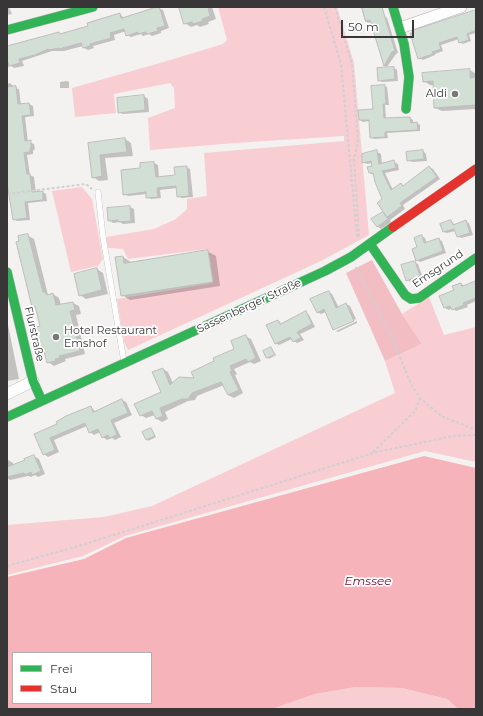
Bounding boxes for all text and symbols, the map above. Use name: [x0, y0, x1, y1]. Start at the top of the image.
scale bar: [343, 12, 416, 38]
text: 50 m: [348, 19, 379, 34]
place label: Aldi: [426, 87, 447, 101]
marker: Aldi: [450, 89, 460, 99]
street label: Emsgrund: [410, 247, 466, 291]
street label: Sassenberger Straße: [195, 276, 303, 336]
street label: Flurstraße: [21, 305, 47, 363]
place label: Hotel Restaurant Emshof: [64, 324, 157, 350]
marker: Hotel Restaurant Emshof: [51, 332, 61, 342]
water label: Emssee: [345, 574, 391, 588]
legend: [12, 652, 152, 704]
text: Frei: [50, 661, 73, 676]
text: Stau: [50, 681, 77, 696]

